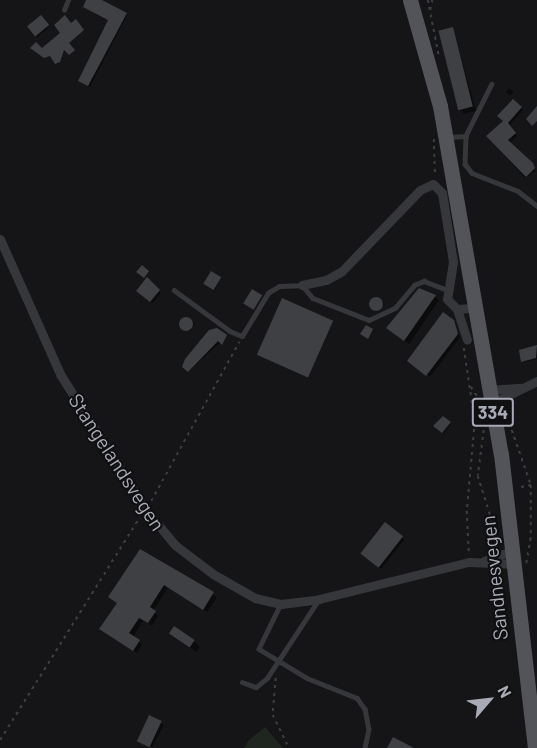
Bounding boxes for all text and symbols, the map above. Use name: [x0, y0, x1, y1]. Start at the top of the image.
street label: Stangelandsvegen: [64, 389, 170, 535]
road number: 334: [470, 397, 516, 427]
street label: Sandnesvegen: [476, 514, 512, 642]
north arrow: [459, 670, 519, 730]
text: N: [494, 682, 516, 700]

